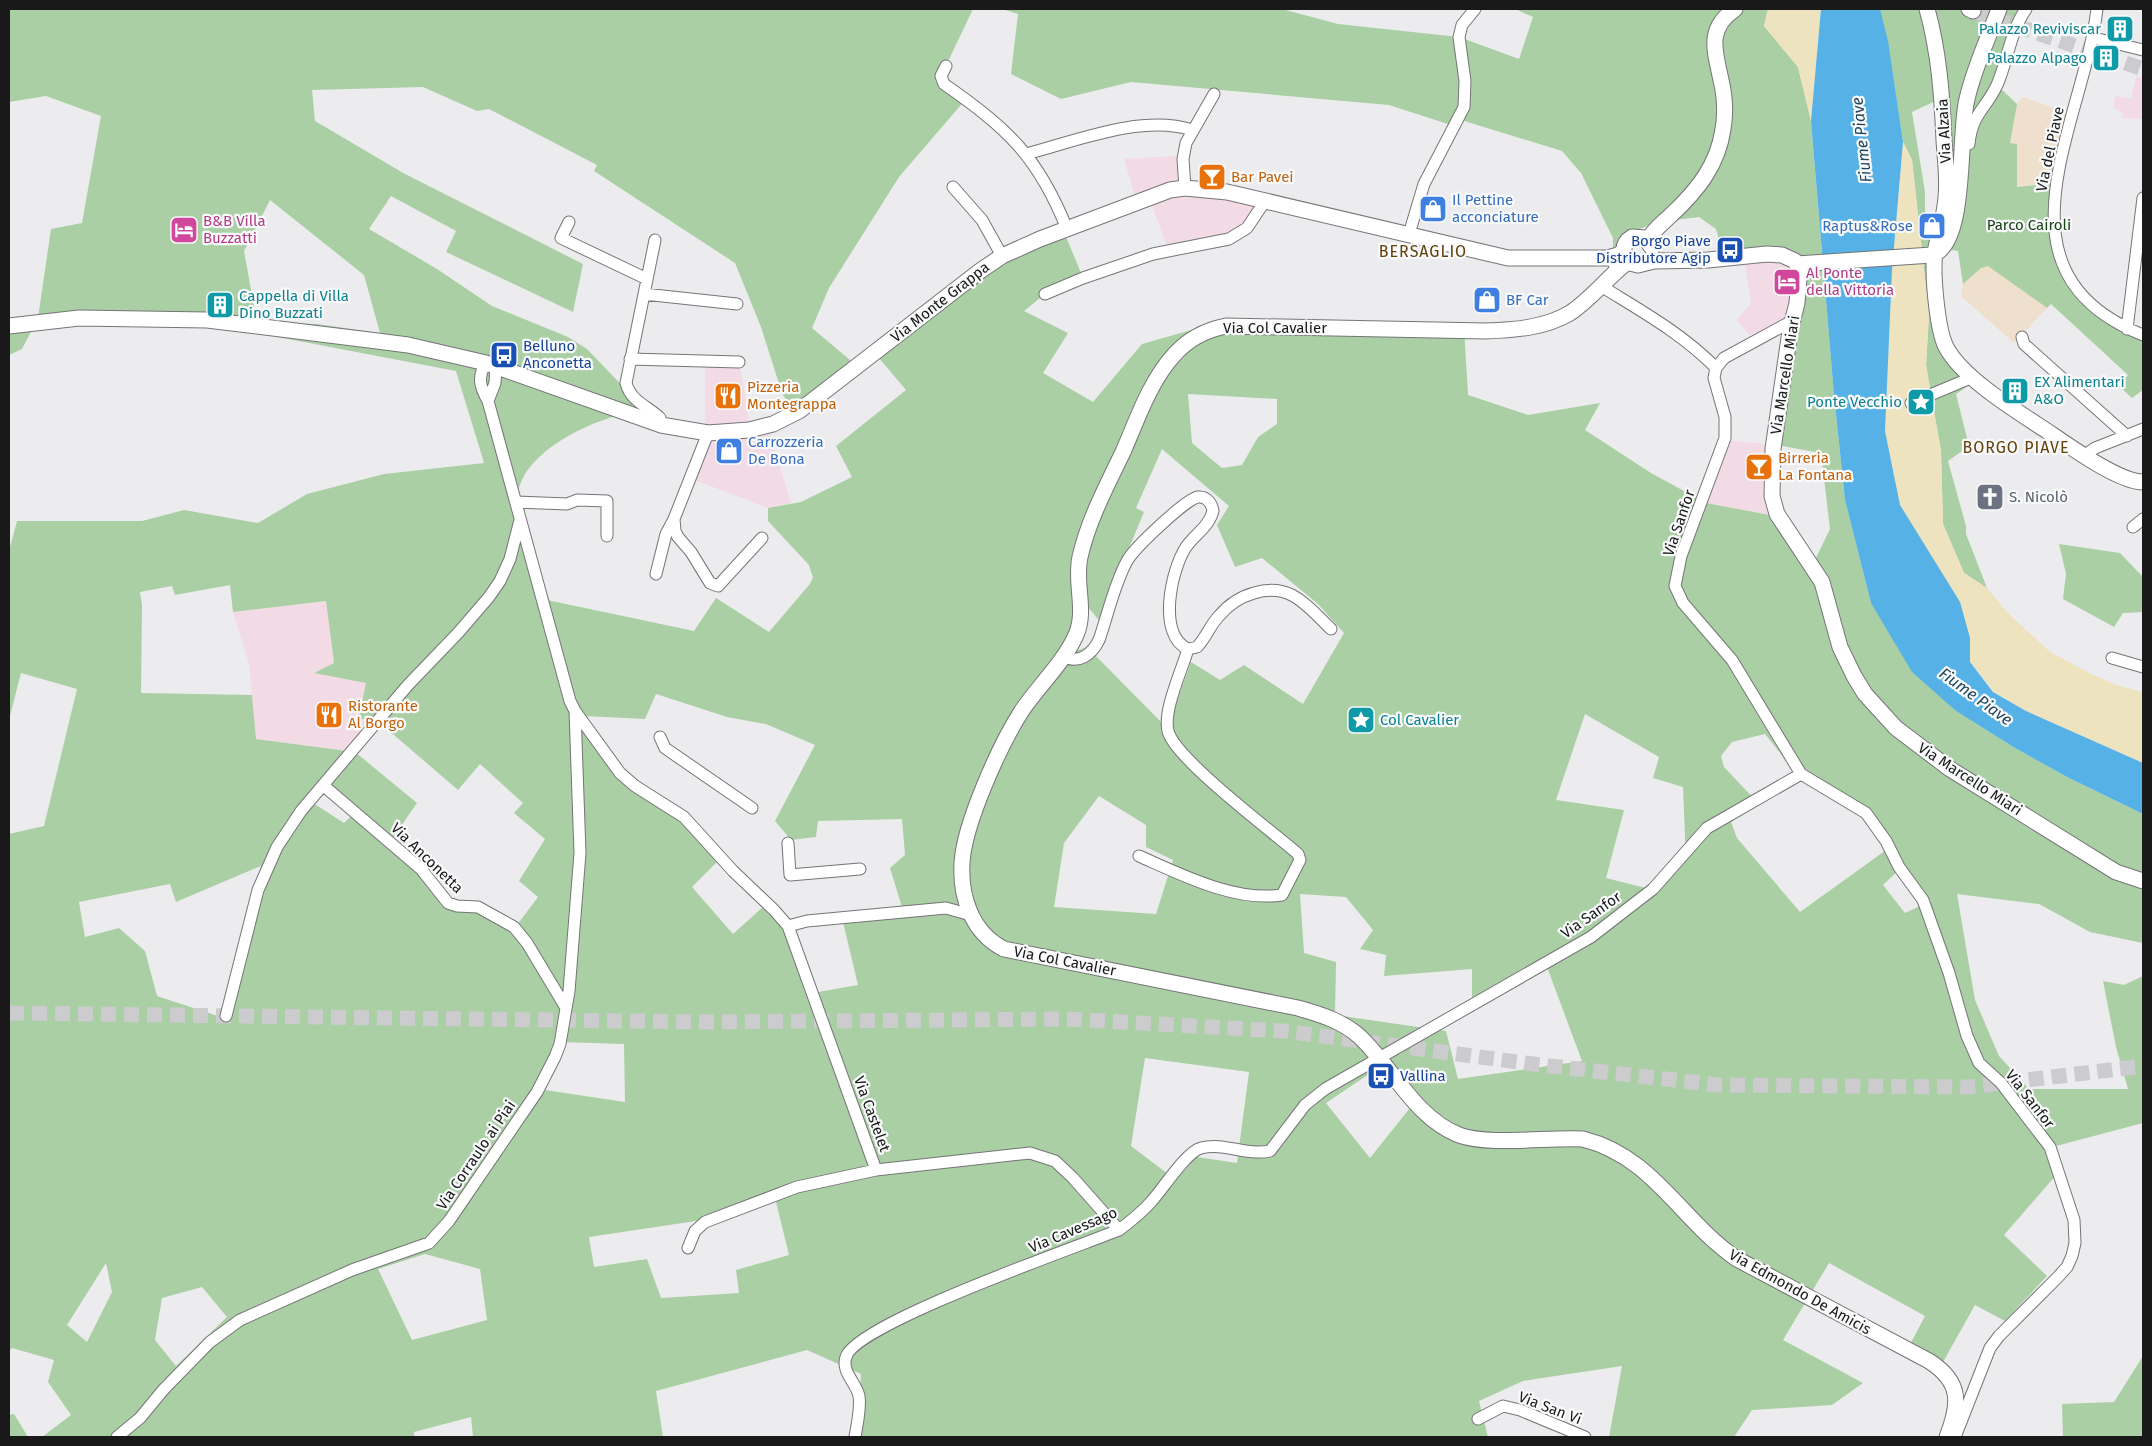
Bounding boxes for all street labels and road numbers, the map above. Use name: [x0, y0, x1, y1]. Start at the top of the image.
street label: Via Alzaia: [1933, 98, 1955, 164]
street label: Via del Piave: [2032, 105, 2068, 193]
street label: Via Monte Grappa: [887, 258, 993, 346]
street label: Via Marcello Miari: [1767, 314, 1803, 436]
street label: Via Col Cavalier: [1223, 319, 1327, 337]
street label: Via Sanfor: [1659, 487, 1699, 559]
street label: Via Marcello Miari: [1915, 739, 2025, 819]
street label: Via Anconetta: [387, 819, 467, 897]
street label: Via Sanfor: [1557, 888, 1625, 942]
street label: Via Col Cavalier: [1012, 942, 1118, 980]
street label: Via Sanfor: [2002, 1066, 2059, 1132]
street label: Via Castelet: [850, 1074, 894, 1155]
street label: Via Corraulo ai Piai: [433, 1097, 519, 1213]
street label: Via Cavessago: [1026, 1203, 1120, 1257]
street label: Via Edmondo De Amicis: [1726, 1245, 1874, 1339]
street label: Via San Vi: [1516, 1388, 1584, 1428]

